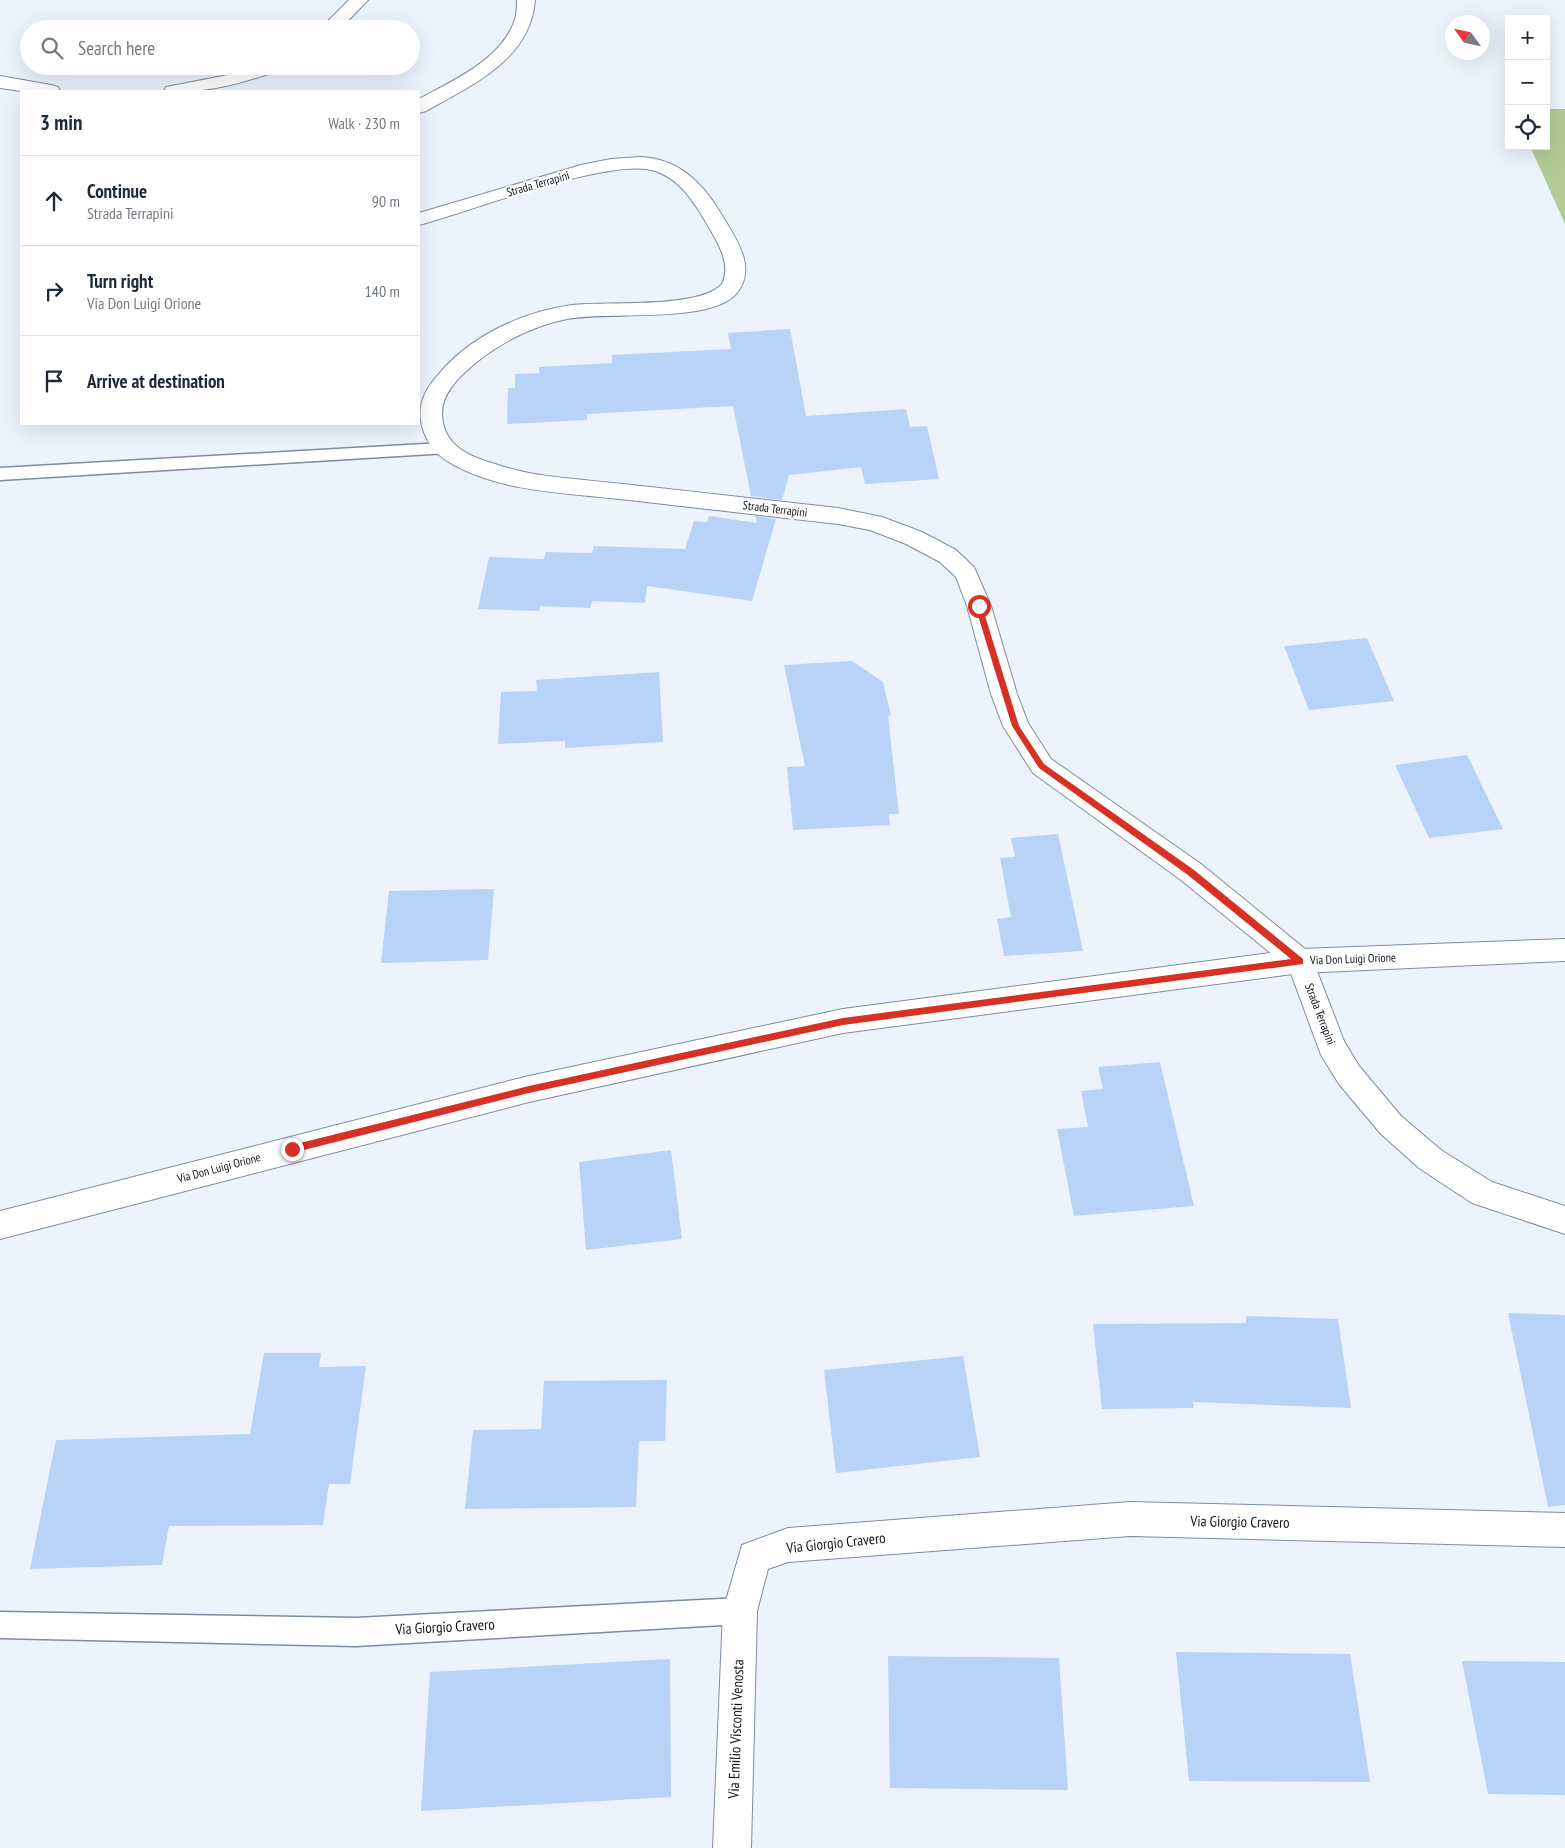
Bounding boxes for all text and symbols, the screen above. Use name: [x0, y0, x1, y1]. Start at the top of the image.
north arrow: [1445, 15, 1490, 60]
map controls: [1505, 15, 1550, 150]
button: +: [1505, 15, 1550, 60]
search box: [20, 20, 420, 75]
icon: search: [38, 34, 66, 62]
text: Search here: [78, 36, 155, 60]
button: −: [1505, 60, 1550, 105]
button: locate: [1505, 105, 1550, 150]
text: 3 min: [40, 109, 82, 136]
text: Walk · 230 m: [328, 113, 400, 133]
street label: Strada Terrapini: [505, 167, 571, 200]
text: Continue: [87, 179, 147, 203]
icon: ahead: [40, 187, 68, 215]
text: 90 m: [372, 191, 400, 211]
text: Strada Terrapini: [87, 203, 174, 223]
text: Turn right: [87, 269, 153, 293]
icon: right: [40, 277, 68, 305]
text: 140 m: [365, 281, 400, 301]
text: Via Don Luigi Orione: [87, 293, 201, 313]
icon: arrive: [40, 367, 68, 395]
text: Arrive at destination: [87, 369, 225, 393]
street label: Strada Terrapini: [742, 497, 808, 520]
route start: [968, 595, 991, 618]
street label: Via Don Luigi Orione: [1309, 950, 1396, 968]
street label: Strada Terrapini: [1302, 981, 1339, 1047]
route end: [281, 1138, 304, 1161]
street label: Via Don Luigi Orione: [175, 1149, 262, 1186]
street label: Via Giorgio Cravero: [1189, 1511, 1290, 1532]
street label: Via Giorgio Cravero: [785, 1528, 886, 1557]
street label: Via Giorgio Cravero: [394, 1614, 495, 1639]
street label: Via Emilio Visconti Venosta: [724, 1659, 747, 1800]

